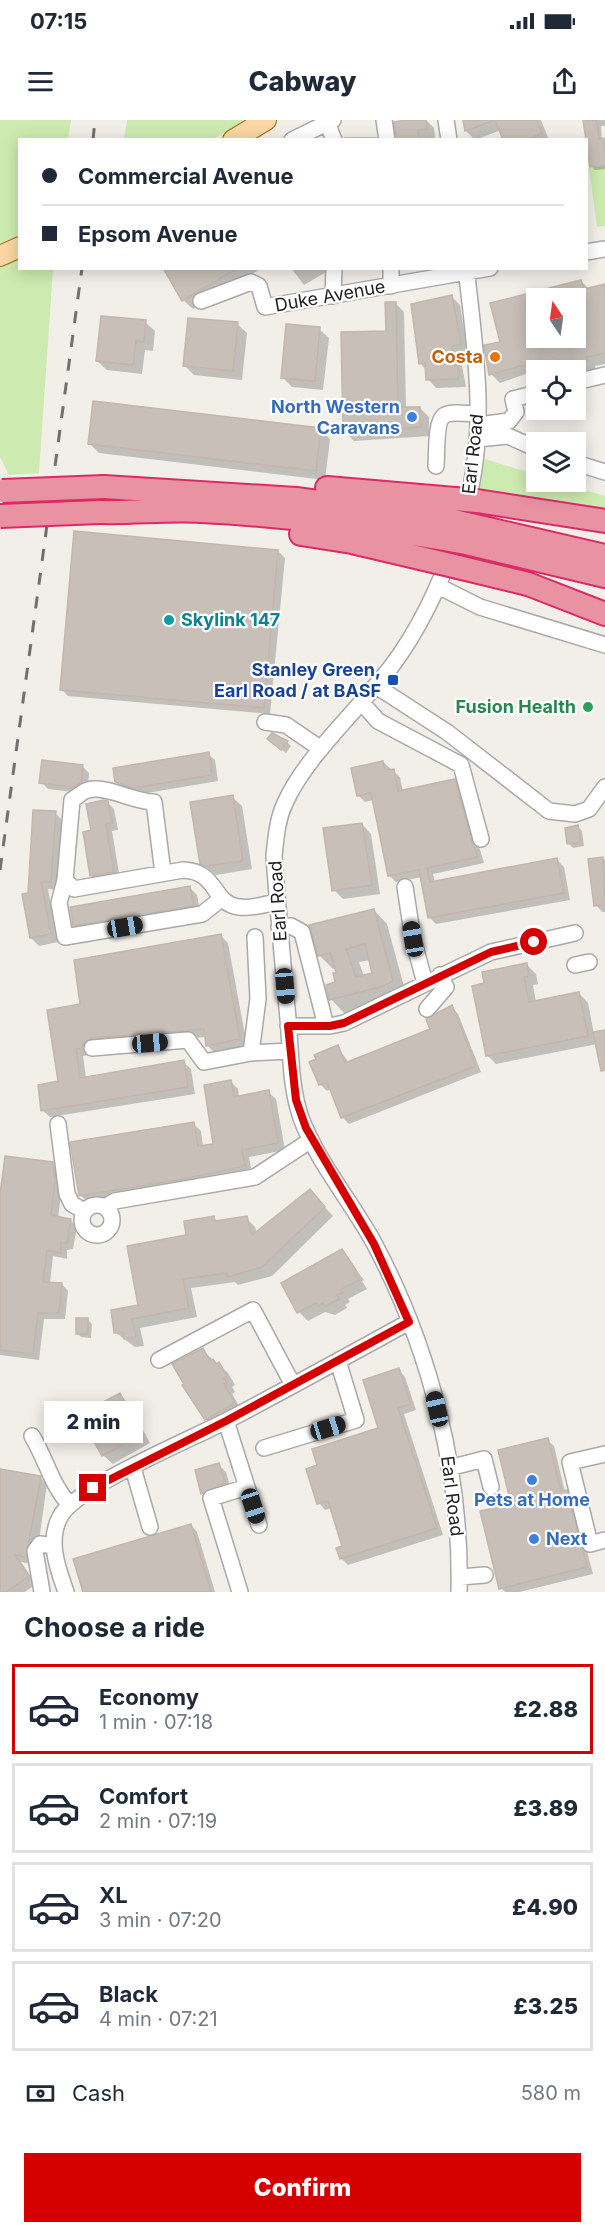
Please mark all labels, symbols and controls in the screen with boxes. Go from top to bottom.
text: 07:15 [30,8,87,34]
icon: menu [24,65,57,98]
text: Cabway [248,65,357,98]
icon: share [548,65,581,98]
text: Commercial Avenue [78,163,294,189]
text: Epsom Avenue [78,221,238,247]
street label: Duke Avenue [273,275,387,316]
north arrow [526,288,586,348]
map controls [526,288,586,492]
place label: Costa [431,346,483,367]
marker: Costa [488,350,502,364]
button: locate [526,360,586,420]
place label: North Western Caravans [271,396,400,438]
marker: North Western Caravans [405,410,419,424]
street label: Earl Road [458,413,487,495]
button: layers [526,432,586,492]
place label: Skylink 147 [181,609,280,630]
marker: Skylink 147 [162,613,176,627]
place label: Stanley Green, Earl Road / at BASF [214,659,381,701]
marker: Stanley Green, Earl Road / at BASF [386,673,400,687]
place label: Fusion Health [456,696,576,717]
marker: Fusion Health [581,700,595,714]
street label: Earl Road [264,860,291,942]
car [106,915,144,939]
car [401,920,425,958]
route start [520,928,547,955]
car [274,967,296,1005]
car [131,1032,169,1054]
car [424,1389,450,1429]
callout: 2 min [44,1401,142,1443]
text: 2 min [66,1410,121,1434]
car [308,1414,348,1442]
street label: Earl Road [437,1455,468,1537]
marker: Pets at Home [525,1473,539,1487]
route end [79,1474,106,1501]
car [239,1486,267,1526]
place label: Pets at Home [474,1489,590,1510]
place label: Next [546,1528,588,1549]
marker: Next [527,1532,541,1546]
text: Choose a ride [24,1611,205,1644]
icon: car [27,1682,81,1736]
text: Economy [99,1684,199,1710]
text: £2.88 [513,1696,578,1722]
text: 1 min · 07:18 [99,1710,213,1734]
icon: car [27,1781,81,1835]
text: Comfort [99,1783,188,1809]
text: £3.89 [513,1795,578,1821]
text: 2 min · 07:19 [99,1809,217,1833]
icon: car [27,1880,81,1934]
text: XL [99,1882,128,1908]
text: £4.90 [512,1894,578,1920]
text: 3 min · 07:20 [99,1908,222,1932]
icon: car [27,1979,81,2033]
text: Black [99,1981,158,2007]
text: £3.25 [514,1993,578,2019]
text: 4 min · 07:21 [99,2007,218,2031]
icon: cash [24,2077,57,2110]
text: Cash [72,2080,125,2106]
text: 580 m [521,2081,581,2105]
button: Confirm [24,2153,581,2222]

